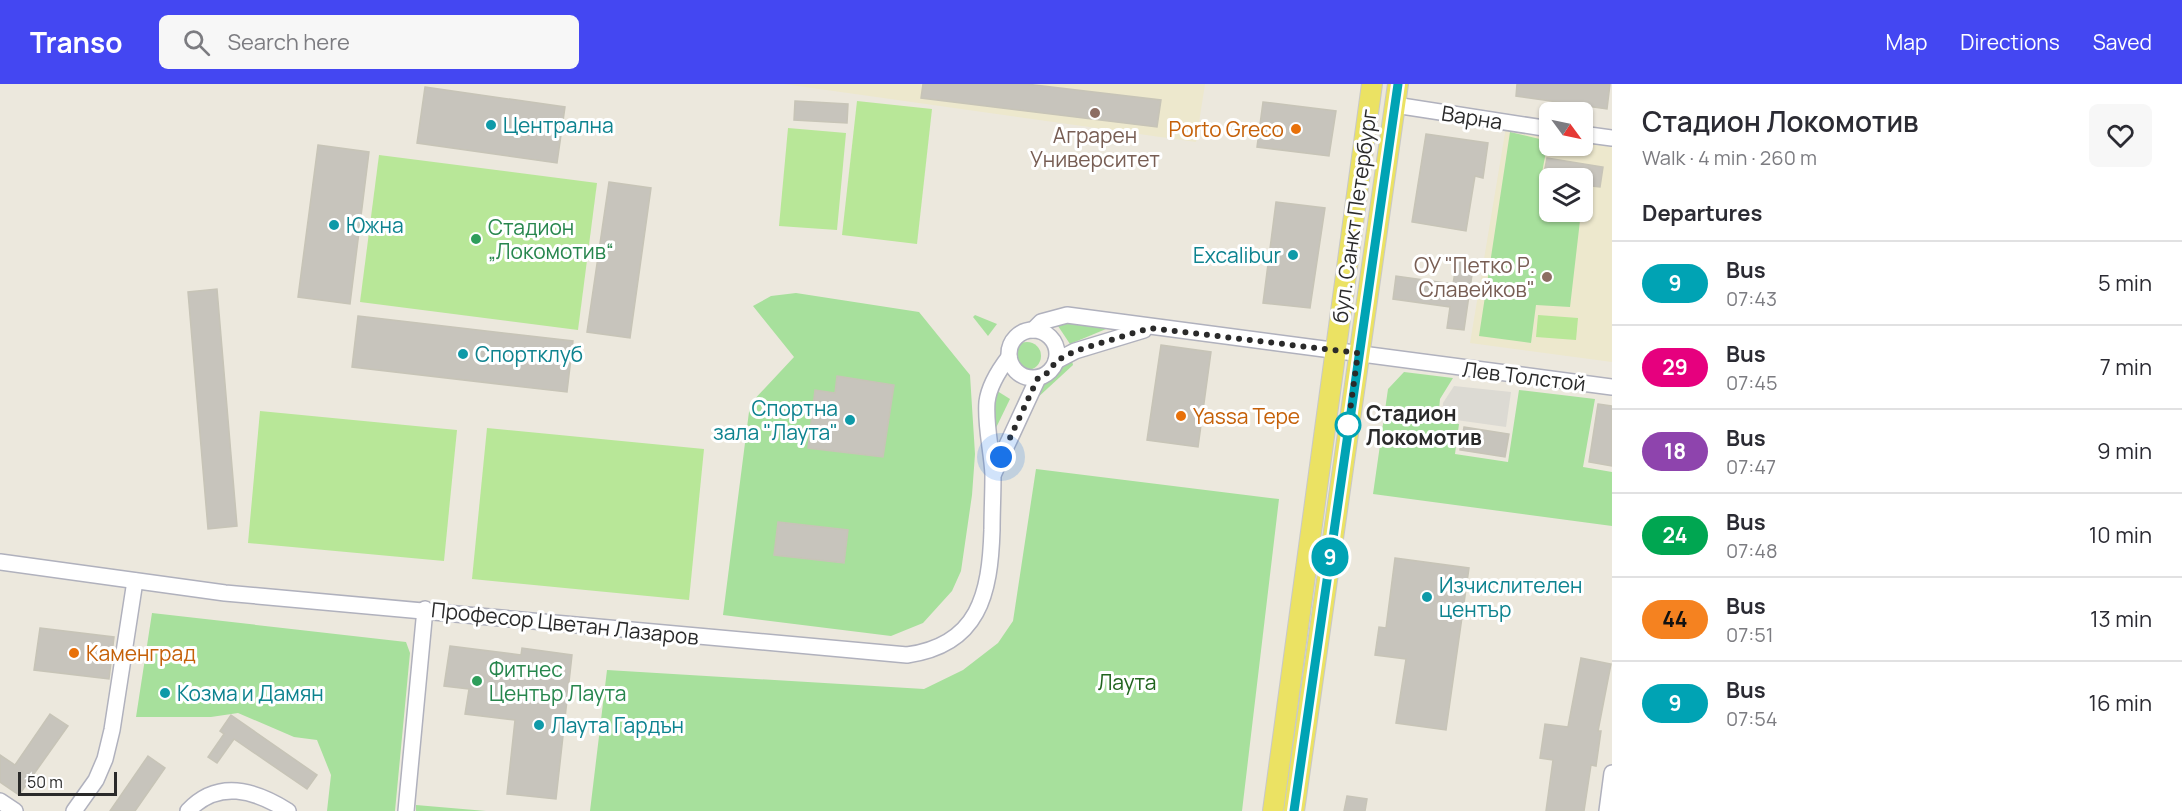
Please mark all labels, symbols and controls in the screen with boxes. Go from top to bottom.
search box [159,15,579,69]
text: Transo [30,23,123,61]
icon: search [180,26,213,59]
text: Search here [228,27,350,57]
text: Map [1886,28,1927,56]
text: Directions [1960,28,2060,56]
text: Saved [2093,28,2152,56]
street label: Варна [1440,98,1504,136]
north arrow [1539,102,1593,156]
map controls [1539,102,1593,222]
text: Стадион Локомотив [1642,102,1919,140]
button: heart [2089,104,2152,167]
marker: Аграрен Университет [1088,106,1102,120]
street label: бул. Санкт Петербург [1325,107,1383,325]
place label: Централна [503,111,614,139]
place label: Porto Greco [1169,115,1284,143]
marker: Централна [484,118,498,132]
place label: Аграрен Университет [1030,121,1160,173]
marker: Porto Greco [1289,122,1303,136]
text: Walk · 4 min · 260 m [1642,144,1817,171]
button: layers [1539,168,1593,222]
text: Departures [1642,198,1762,228]
place label: Южна [346,211,404,239]
place label: Стадион „Локомотив“ [488,213,614,265]
marker: Южна [327,218,341,232]
marker: Стадион „Локомотив“ [469,232,483,246]
place label: Excalibur [1193,241,1281,269]
marker: Excalibur [1286,248,1300,262]
place label: ОУ "Петко Р. Славейков" [1414,251,1535,303]
text: Bus [1726,255,1766,285]
text: 5 min [2098,268,2152,298]
text: 9 [1668,269,1682,297]
marker: ОУ "Петко Р. Славейков" [1540,270,1554,284]
text: 07:43 [1726,285,1777,312]
text: Bus [1726,339,1766,369]
place label: Спортклуб [475,340,583,368]
marker: Спортклуб [456,347,470,361]
text: 7 min [2100,352,2152,382]
text: 29 [1662,353,1688,381]
street label: Лев Толстой [1461,355,1587,397]
text: 07:45 [1726,369,1778,396]
place label: Спортна зала "Лаута" [713,394,838,446]
place label: Стадион Локомотив [1366,399,1482,451]
place label: Yassa Tepe [1193,402,1300,430]
marker: Yassa Tepe [1174,409,1188,423]
marker: Стадион Локомотив [1335,412,1361,438]
marker: Спортна зала "Лаута" [843,413,857,427]
text: Bus [1726,423,1766,453]
text: 9 min [2097,436,2152,466]
text: 18 [1664,437,1686,465]
your location [986,442,1016,472]
text: 07:47 [1726,453,1776,480]
text: Bus [1726,507,1766,537]
text: 10 min [2089,520,2152,550]
text: 24 [1663,521,1687,549]
text: 07:48 [1726,537,1778,564]
line badge: 9 [1310,538,1350,576]
text: 9 [1323,543,1337,571]
place label: Изчислителен център [1439,571,1582,623]
marker: Изчислителен център [1420,590,1434,604]
text: Bus [1726,591,1766,621]
street label: Професор Цветан Лазаров [430,595,700,651]
text: 13 min [2090,604,2152,634]
text: 44 [1662,605,1688,633]
text: 07:51 [1726,621,1774,648]
place label: Каменград [86,639,196,667]
marker: Каменград [67,646,81,660]
place label: Фитнес Център Лаута [489,655,626,707]
park label: Лаута [1098,668,1156,696]
marker: Фитнес Център Лаута [470,674,484,688]
text: Bus [1726,675,1766,705]
place label: Козма и Дамян [177,679,324,707]
marker: Козма и Дамян [158,686,172,700]
text: 16 min [2089,688,2152,718]
text: 9 [1668,689,1682,717]
text: 07:54 [1726,705,1778,732]
place label: Лаута Гардън [551,711,684,739]
marker: Лаута Гардън [532,718,546,732]
scale bar [18,769,117,796]
text: 50 m [27,771,63,793]

